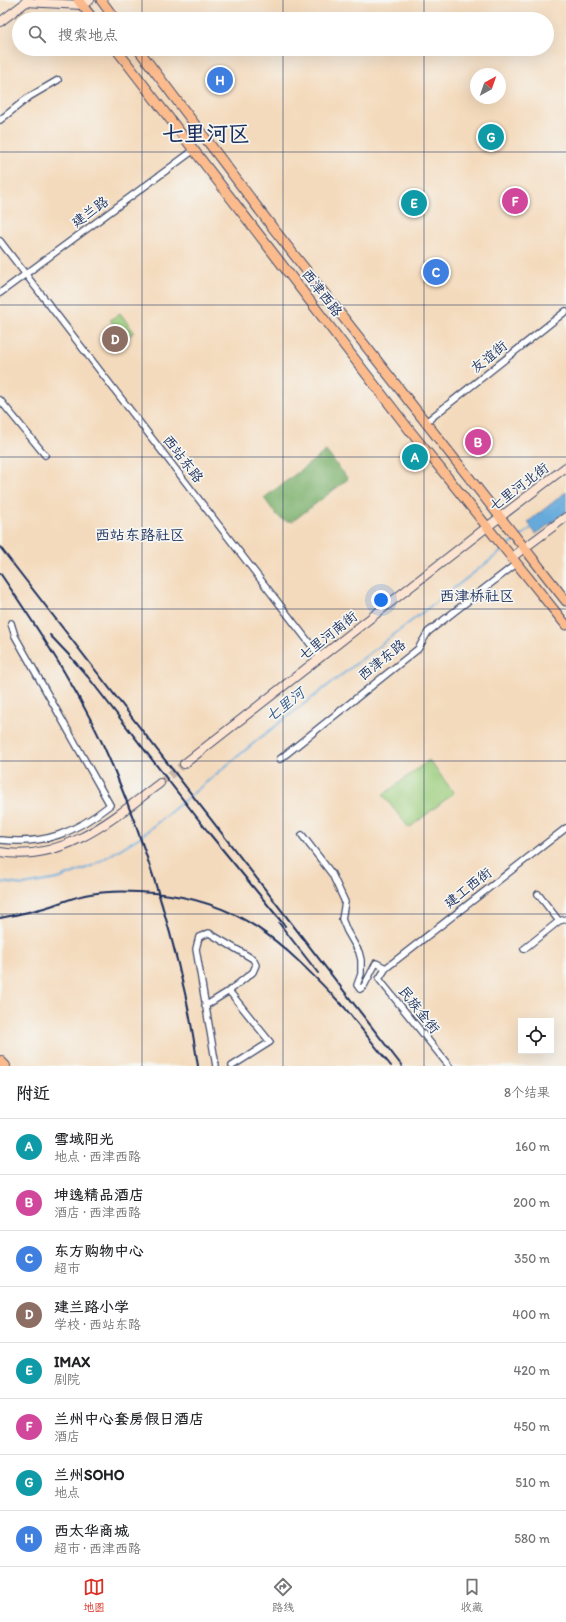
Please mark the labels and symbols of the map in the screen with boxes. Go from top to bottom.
pin: H [207,65,233,95]
north arrow [470,68,506,104]
district label: 七里河区 [162,120,250,147]
pin: G [478,122,504,152]
pin: F [502,186,528,216]
pin: E [401,188,427,218]
street label: 建兰路 [68,193,112,231]
pin: C [423,257,449,287]
street label: 西津西路 [298,266,346,320]
pin: D [102,324,128,354]
street label: 友谊街 [467,337,511,377]
pin: B [465,427,491,457]
street label: 西站东路 [159,432,207,486]
pin: A [402,442,428,472]
street label: 七里河北街 [486,459,552,515]
district label: 西站东路社区 [95,526,185,544]
district label: 西津桥社区 [439,587,515,605]
your location [371,590,391,610]
street label: 七里河南街 [295,608,361,664]
street label: 西津东路 [355,636,409,684]
water label: 七里河 [262,682,311,726]
street label: 建工西街 [441,864,495,912]
street label: 民族金街 [395,983,443,1037]

